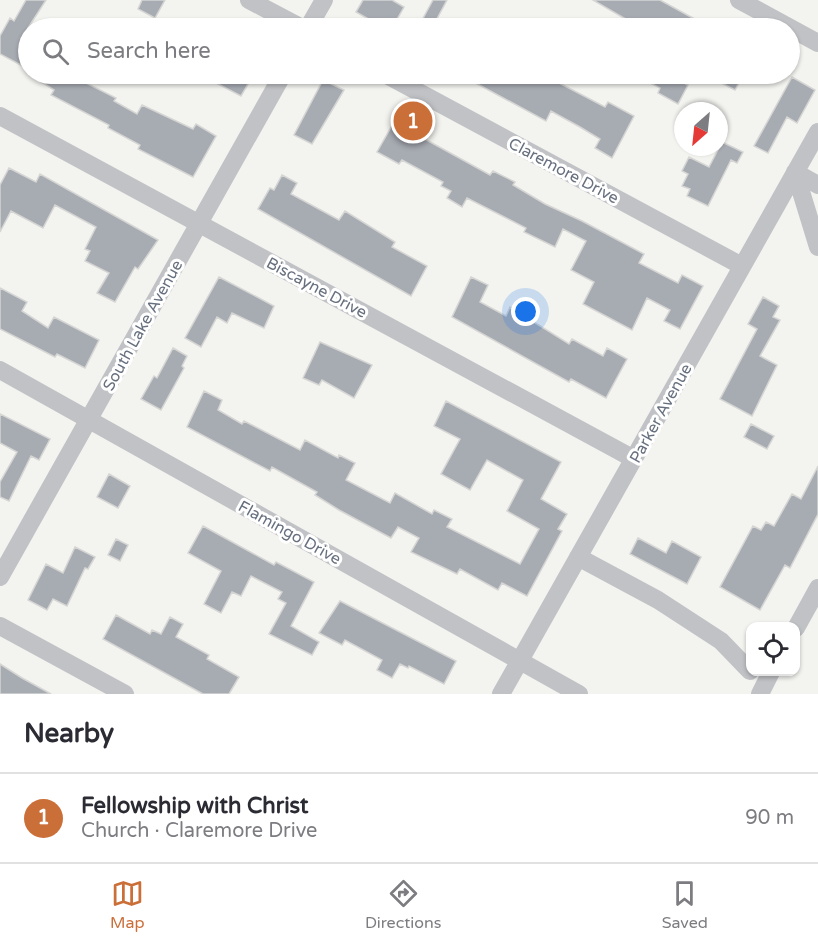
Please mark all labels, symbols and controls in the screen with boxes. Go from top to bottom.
search box [18,18,800,84]
icon: search [39,35,72,68]
text: Search here [87,38,211,64]
pin: 1 [394,98,432,144]
north arrow [674,102,728,156]
street label: Claremore Drive [505,133,622,208]
street label: Biscayne Drive [263,253,370,323]
street label: South Lake Avenue [99,257,187,394]
your location [511,297,540,326]
street label: Parker Avenue [625,360,696,467]
street label: Flamingo Drive [235,496,344,569]
map controls [746,622,800,676]
button: locate [746,622,800,676]
text: Nearby [24,718,114,749]
text: Fellowship with Christ [81,793,308,819]
text: 1 [37,806,50,830]
text: 90 m [745,806,794,830]
text: Church · Claremore Drive [81,819,317,843]
tab: Map [110,877,145,933]
tab: Directions [365,877,441,933]
tab: Saved [662,877,708,933]

